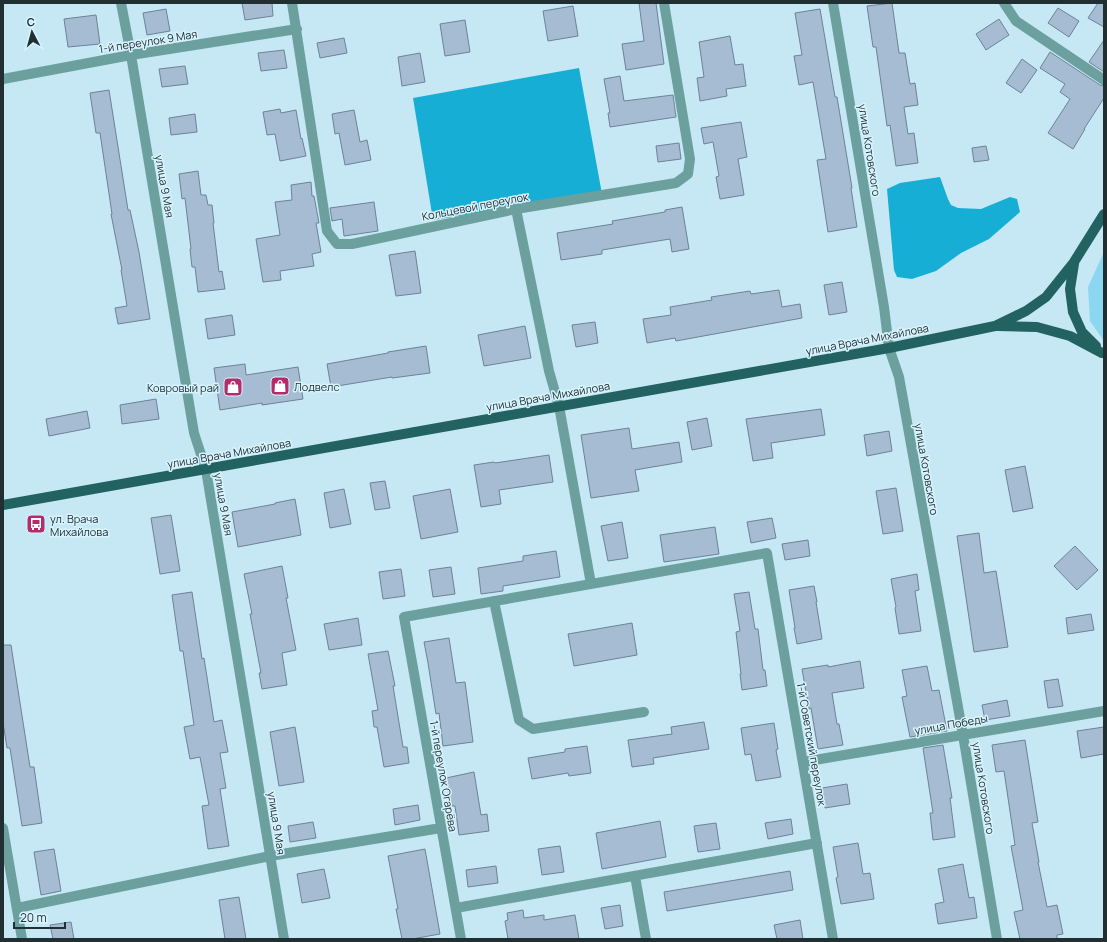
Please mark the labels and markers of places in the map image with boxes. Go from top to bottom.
shop icon: Лодвелс [269,375,291,397]
shop icon: Ковровый рай [222,376,244,398]
place label: Лодвелс [294,379,340,394]
place label: Ковровый рай [147,380,219,395]
place label: ул. Врача Михайлова [50,511,108,539]
bus stop icon: ул. Врача Михайлова [25,513,47,535]

